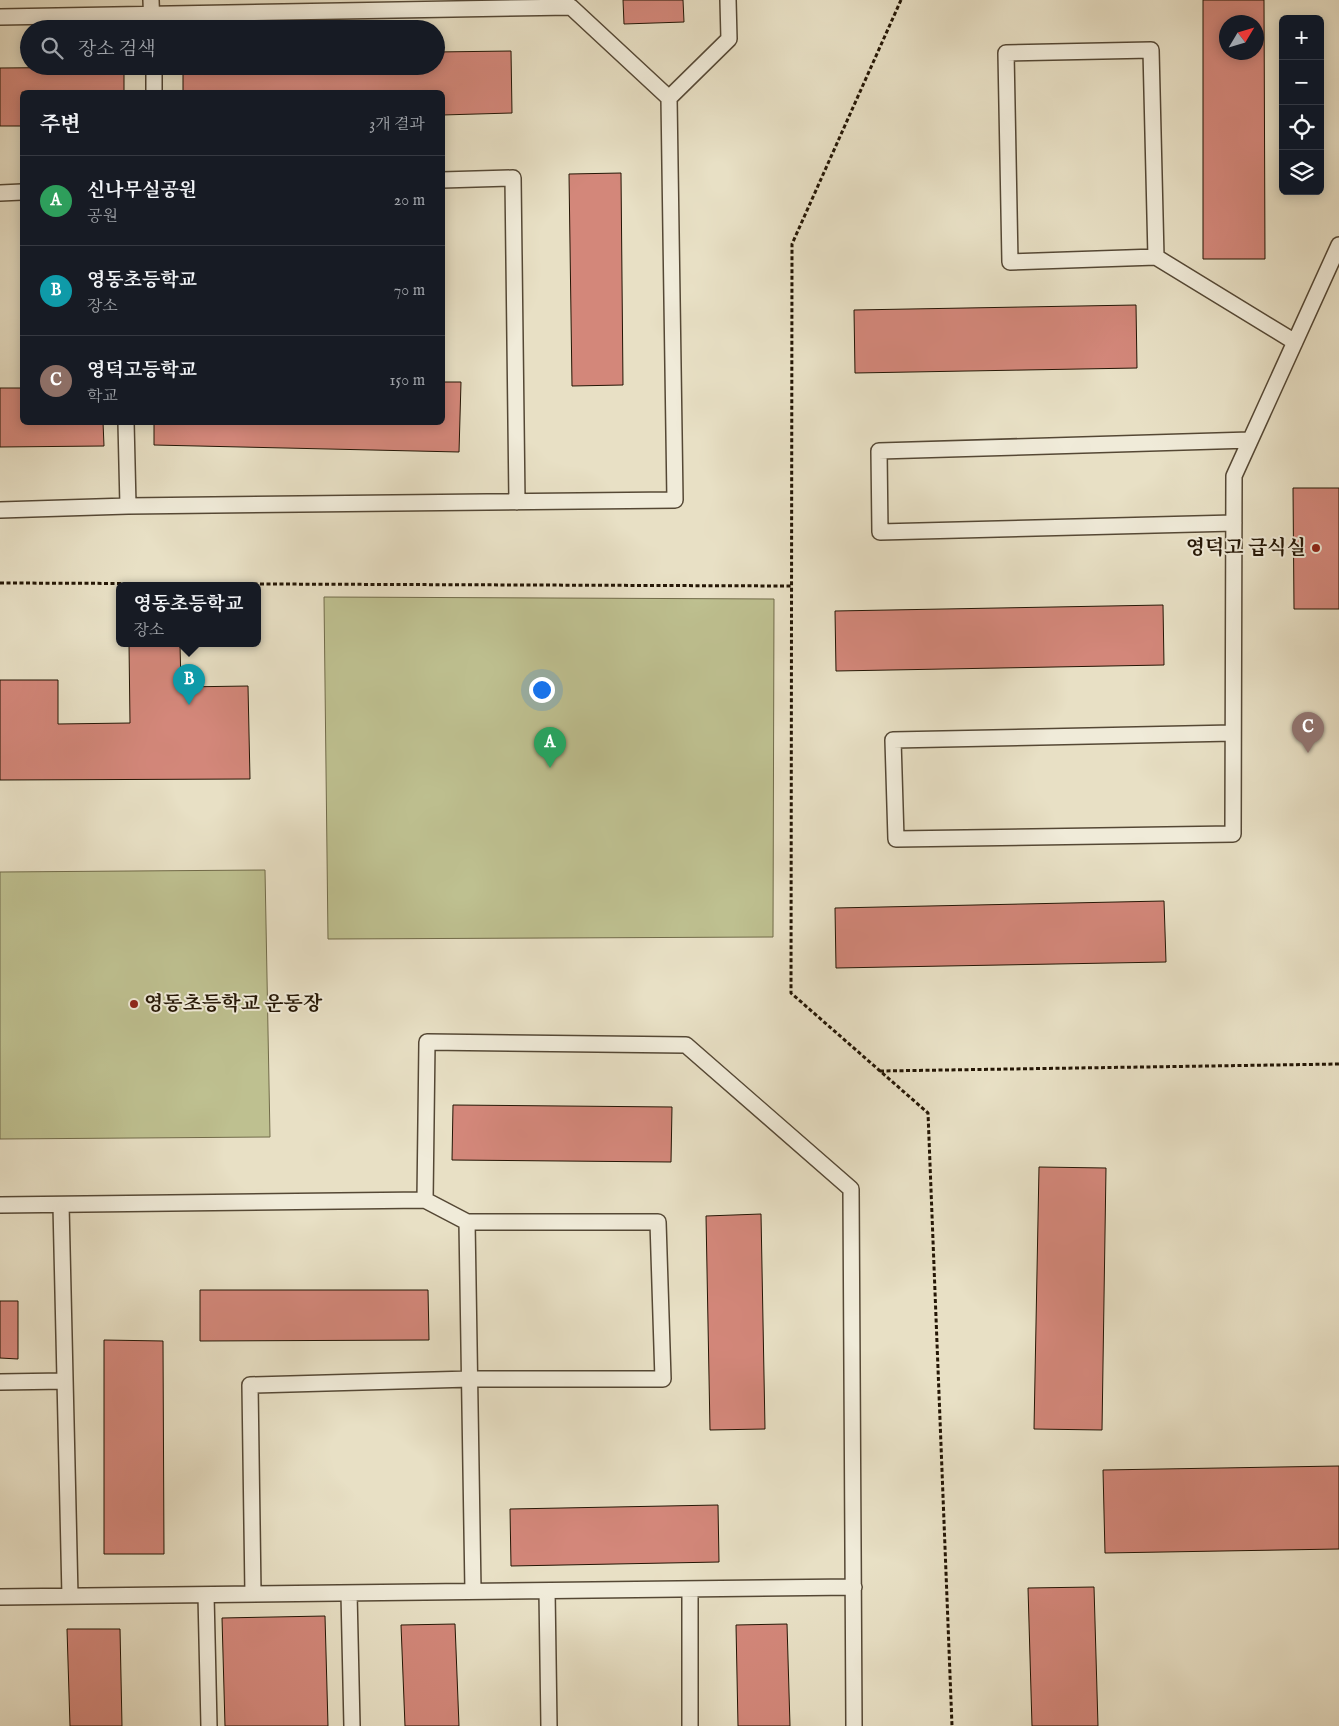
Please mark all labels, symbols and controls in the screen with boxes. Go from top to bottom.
north arrow [1219,15,1264,60]
map controls [1279,15,1324,195]
button: + [1279,15,1324,60]
search box [20,20,445,75]
icon: search [38,34,66,62]
text: 장소 검색 [78,38,156,62]
button: − [1279,60,1324,105]
button: locate [1279,105,1324,150]
text: 주변 [40,112,81,139]
text: 3개 결과 [369,115,425,135]
button: layers [1279,150,1324,195]
text: 신나무실공원 [87,179,197,203]
text: A [51,191,61,211]
text: 20 m [394,191,425,211]
text: 공원 [87,207,118,227]
text: 영동초등학교 [87,269,197,293]
text: B [51,281,61,301]
text: 70 m [394,281,425,301]
text: 장소 [87,297,118,317]
text: 영덕고등학교 [87,359,197,383]
text: C [50,371,62,391]
text: 150 m [390,371,425,391]
text: 학교 [87,387,118,407]
place label: 영덕고 급식실 [1186,536,1306,561]
marker: 영덕고 급식실 [1310,542,1322,554]
popup [116,582,261,647]
text: 영동초등학교 [133,593,244,617]
text: 장소 [133,621,164,641]
pin: B [173,664,205,705]
your location [529,677,555,703]
pin: C [1292,712,1324,753]
pin: A [534,727,566,768]
place label: 영동초등학교 운동장 [144,992,323,1017]
marker: 영동초등학교 운동장 [128,998,140,1010]

